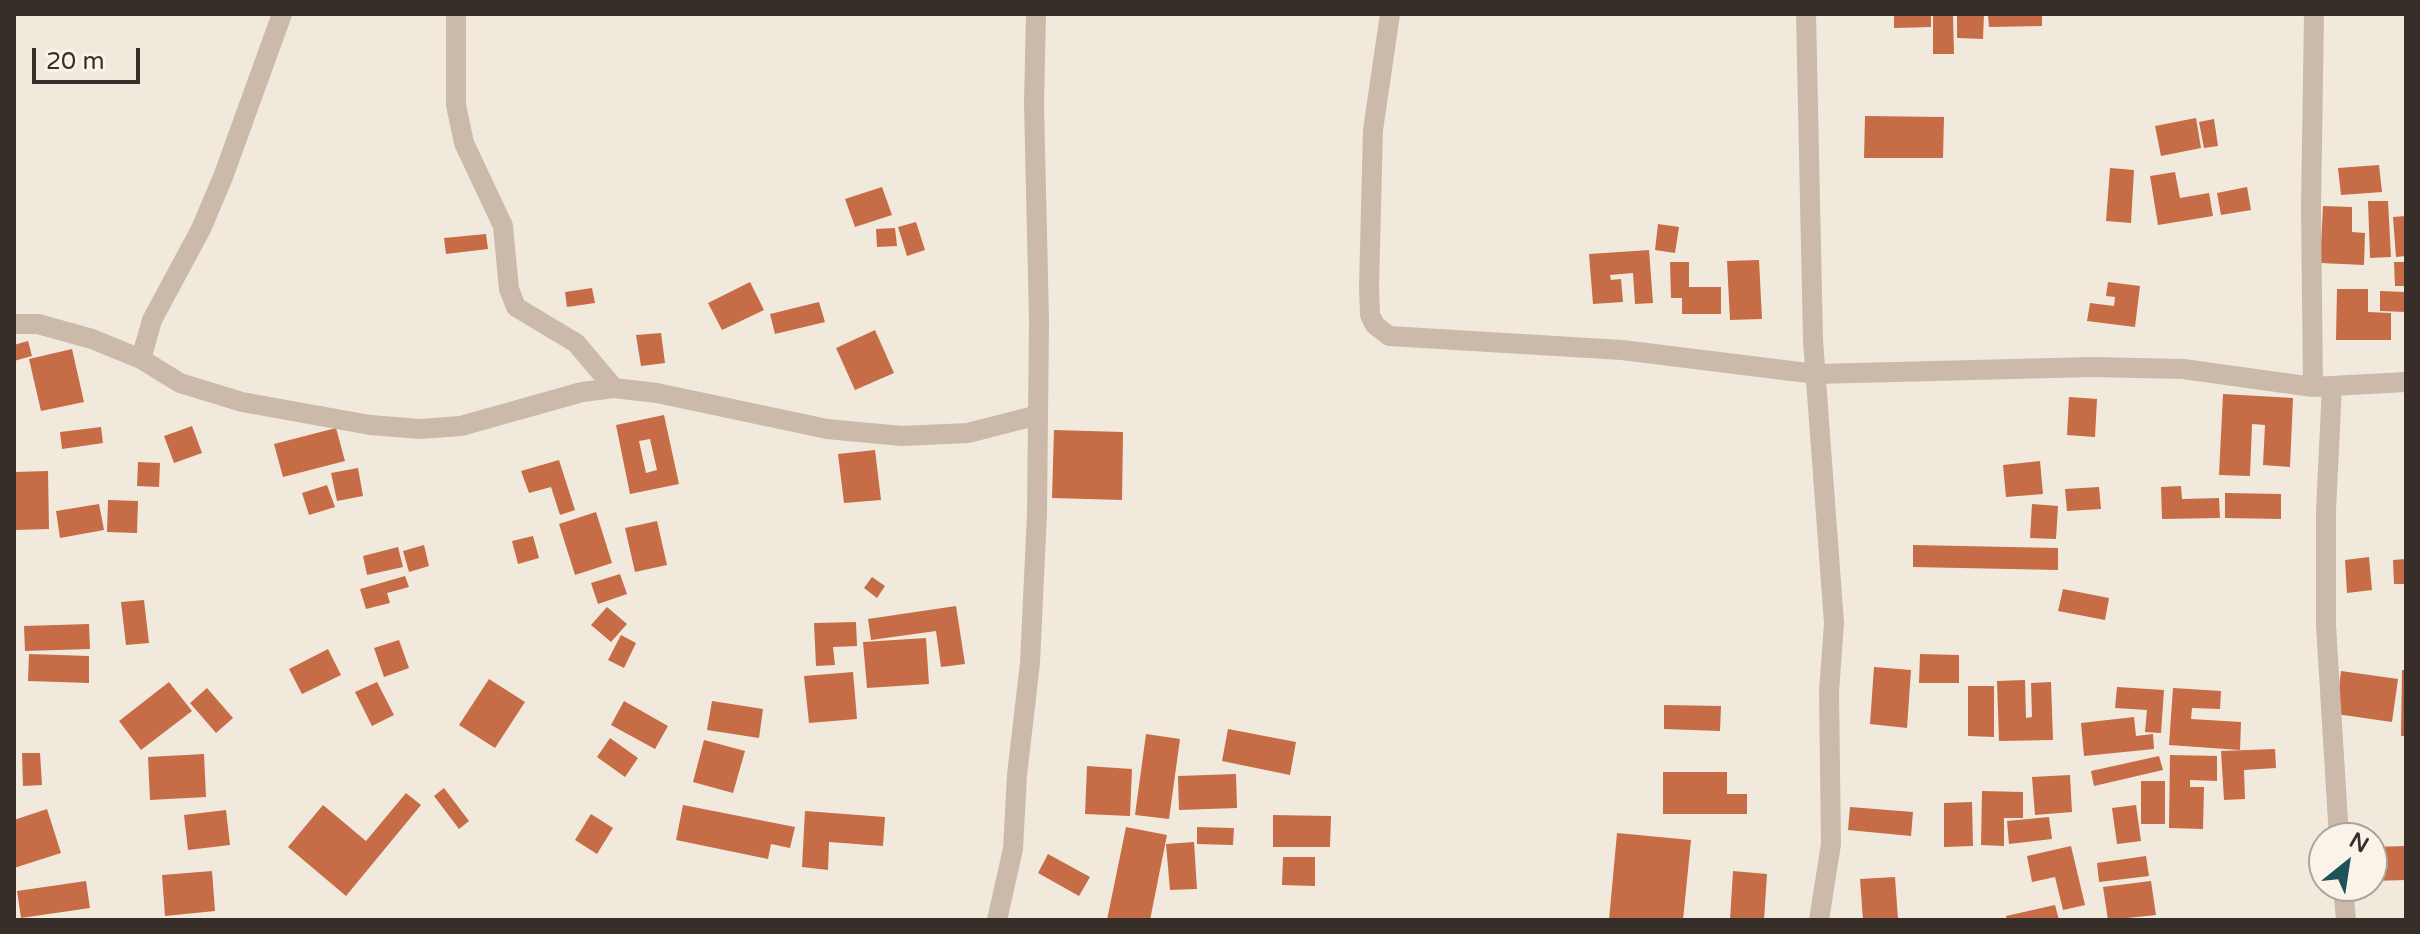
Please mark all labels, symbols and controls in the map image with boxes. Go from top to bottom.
scale bar [36,32,144,82]
text: 20 m [46,47,104,76]
north arrow [2308,822,2388,902]
text: N [2345,827,2373,859]

